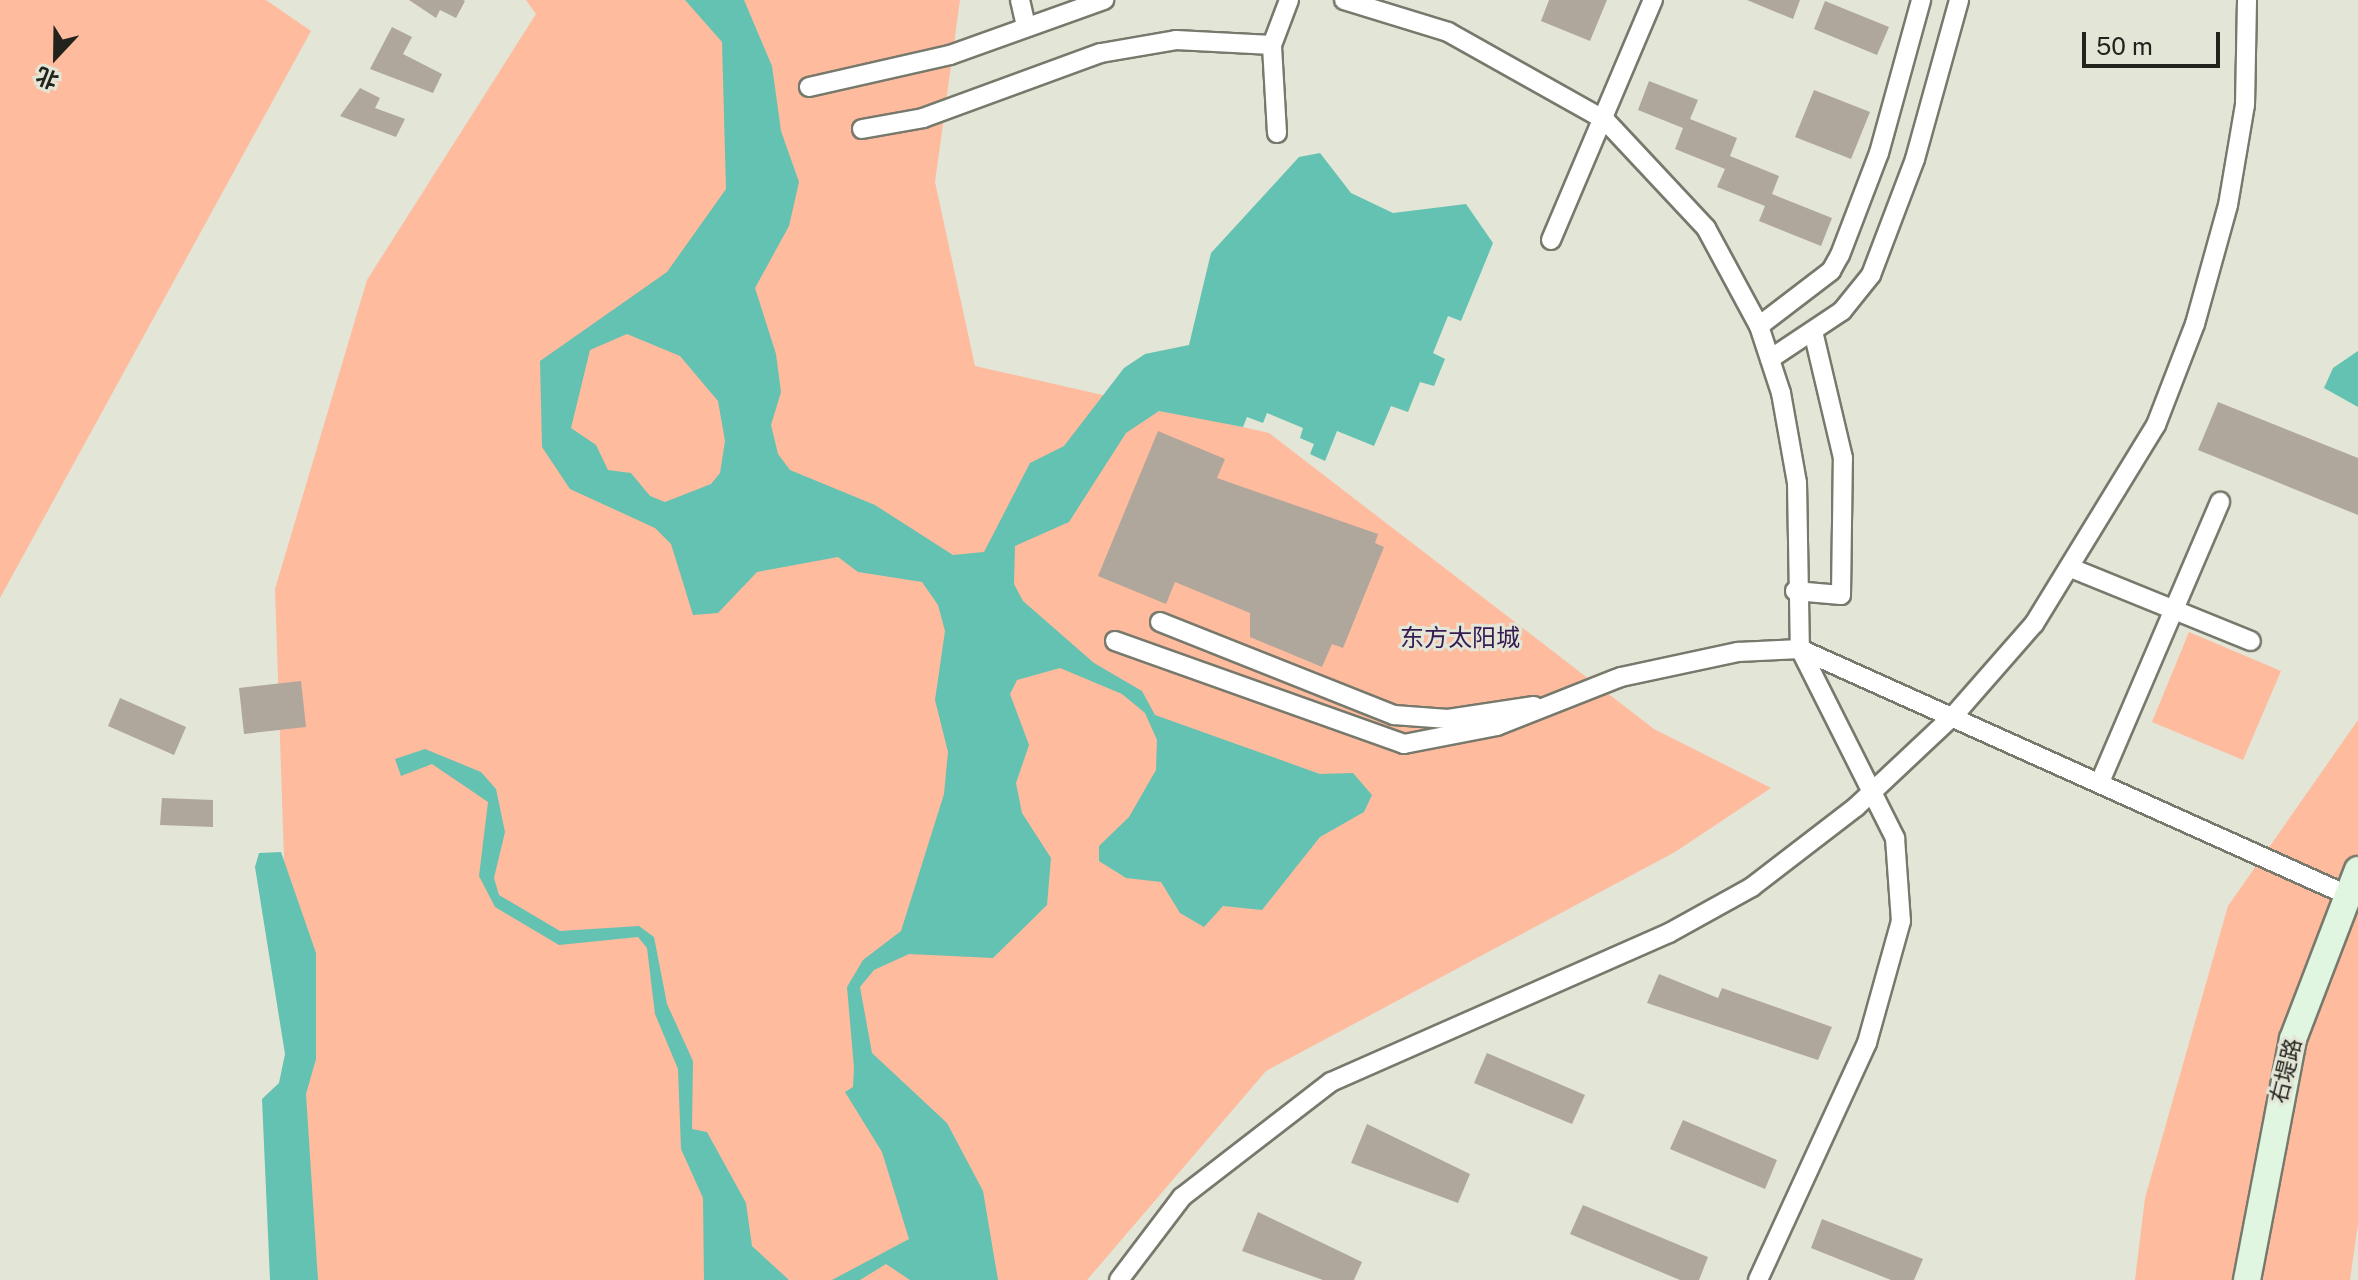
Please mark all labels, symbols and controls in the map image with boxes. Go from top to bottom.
north arrow [16,16,96,96]
scale bar [2086,16,2224,66]
text: 50 m [2096,32,2153,60]
text: 北 [32,62,62,94]
district label: 东方太阳城 [1400,624,1520,652]
street label: 右堤路 [2265,1036,2307,1106]

